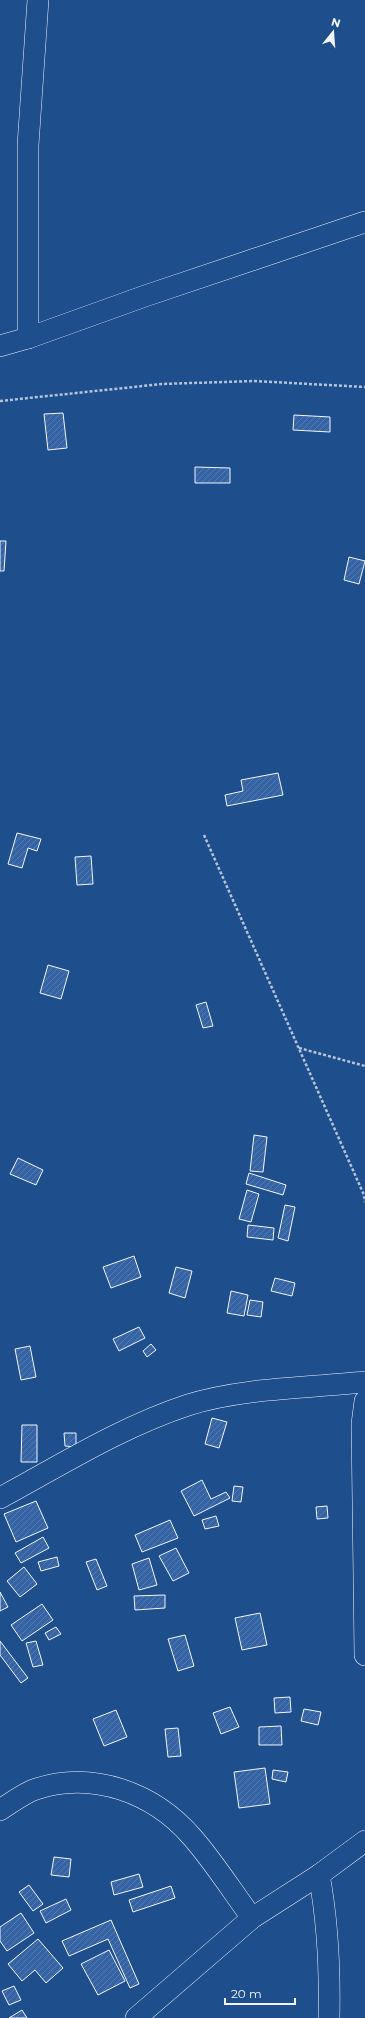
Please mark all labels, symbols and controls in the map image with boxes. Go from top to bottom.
north arrow [313,12,353,52]
text: N [330,14,342,30]
scale bar [225,1980,295,2006]
text: 20 m [231,1986,262,2001]

